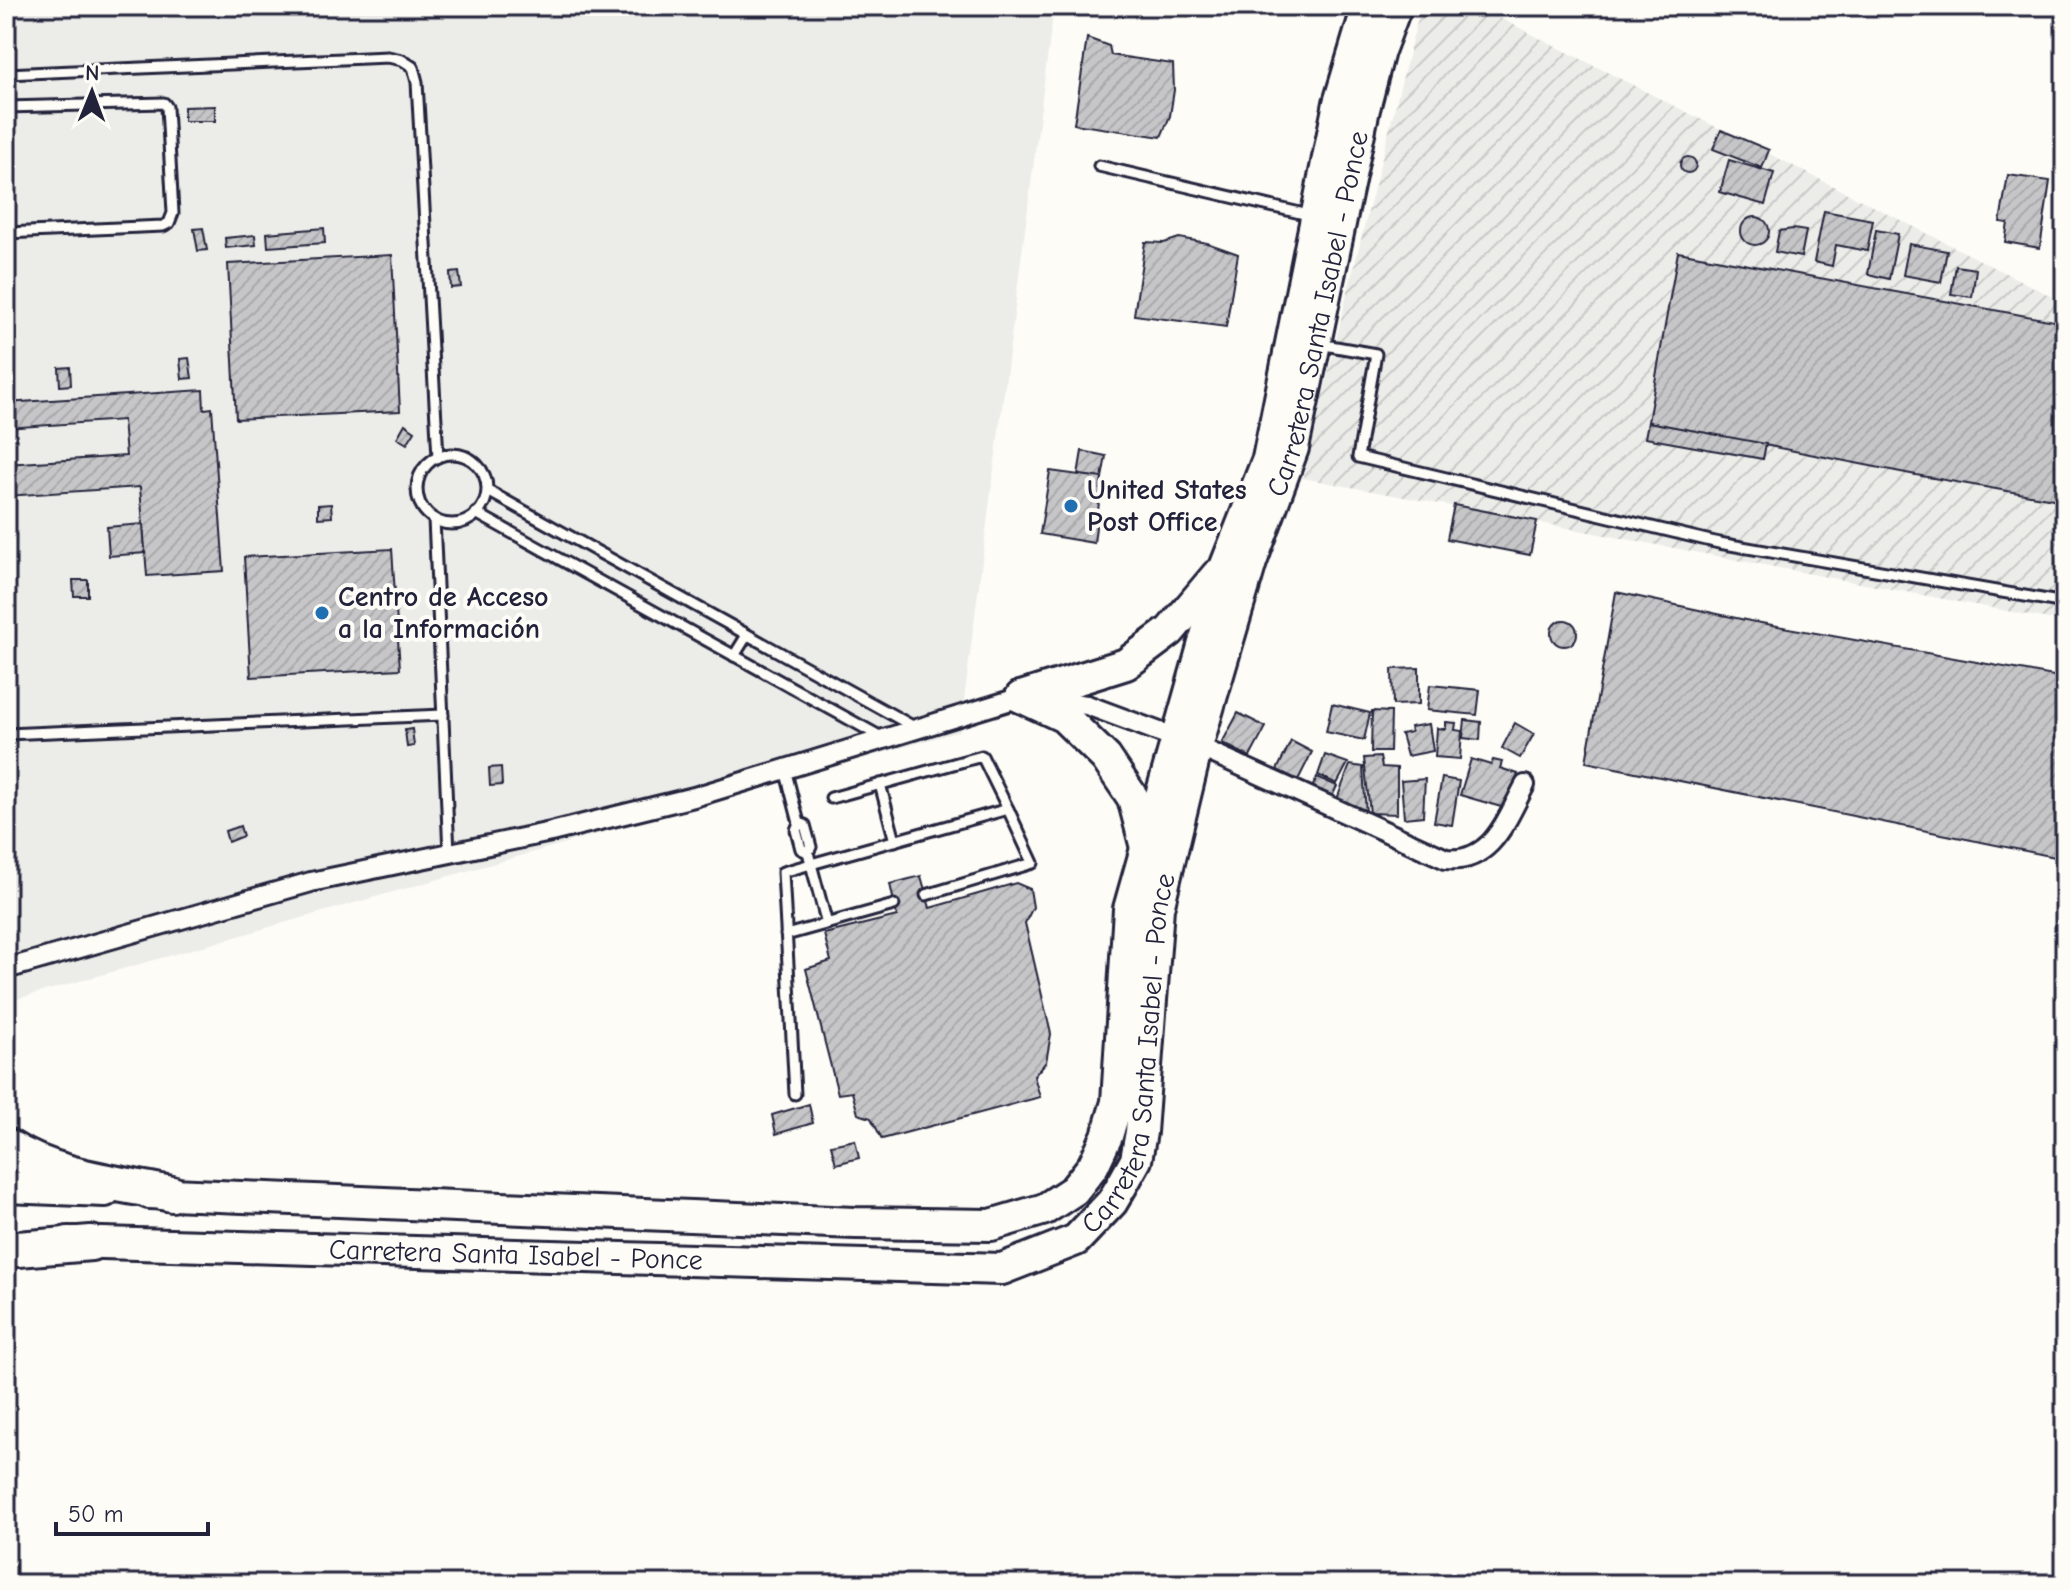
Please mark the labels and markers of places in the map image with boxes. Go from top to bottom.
place label: United States Post Office [1087,474,1247,538]
marker: United States Post Office [1062,497,1080,515]
place label: Centro de Acceso a la Información [338,581,549,645]
marker: Centro de Acceso a la Información [313,604,331,622]

